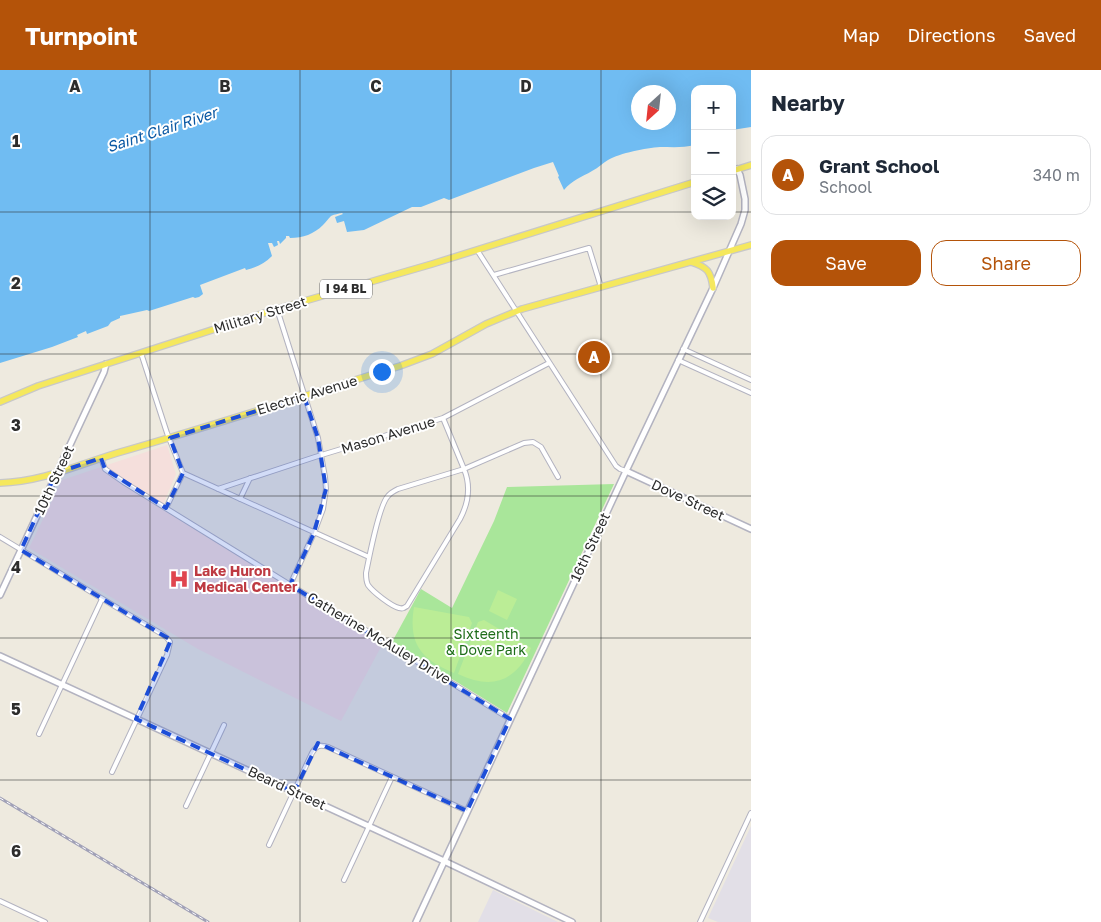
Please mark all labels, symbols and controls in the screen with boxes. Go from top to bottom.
text: Turnpoint [25,21,138,50]
text: Map [843,24,879,46]
text: Directions [907,24,995,46]
text: Saved [1023,24,1076,46]
text: A [69,76,81,96]
text: B [219,76,231,96]
text: C [370,76,382,96]
text: D [520,76,532,96]
north arrow [631,85,676,130]
map controls [691,85,736,220]
button: + [691,85,736,130]
text: Nearby [771,90,845,116]
water label: Saint Clair River [104,102,221,155]
button: − [691,130,736,175]
text: 1 [12,131,20,151]
text: Grant School [819,154,939,177]
text: A [782,165,794,185]
text: 340 m [1033,165,1080,185]
button: layers [691,175,736,220]
text: School [819,177,872,197]
button: Save [771,240,921,286]
button: Share [931,240,1081,286]
text: 2 [11,273,21,293]
road number: I 94 BL [320,280,372,298]
street label: Military Street [211,292,308,337]
pin: A [578,338,610,376]
your location [369,359,395,385]
street label: Electric Avenue [255,371,359,418]
street label: Mason Avenue [339,412,437,457]
text: 3 [11,415,21,435]
street label: 10th Street [30,442,77,517]
street label: Dove Street [649,475,727,524]
street label: 16th Street [566,509,613,584]
text: 4 [11,557,21,577]
place label: Lake Huron Medical Center [194,562,298,595]
hospital icon: Lake Huron Medical Center [168,568,190,590]
street label: Catherine McAuley Drive [304,588,454,687]
park label: Sixteenth & Dove Park [446,625,526,658]
text: 5 [11,699,21,719]
street label: Beard Street [245,762,329,813]
text: 6 [11,841,21,861]

